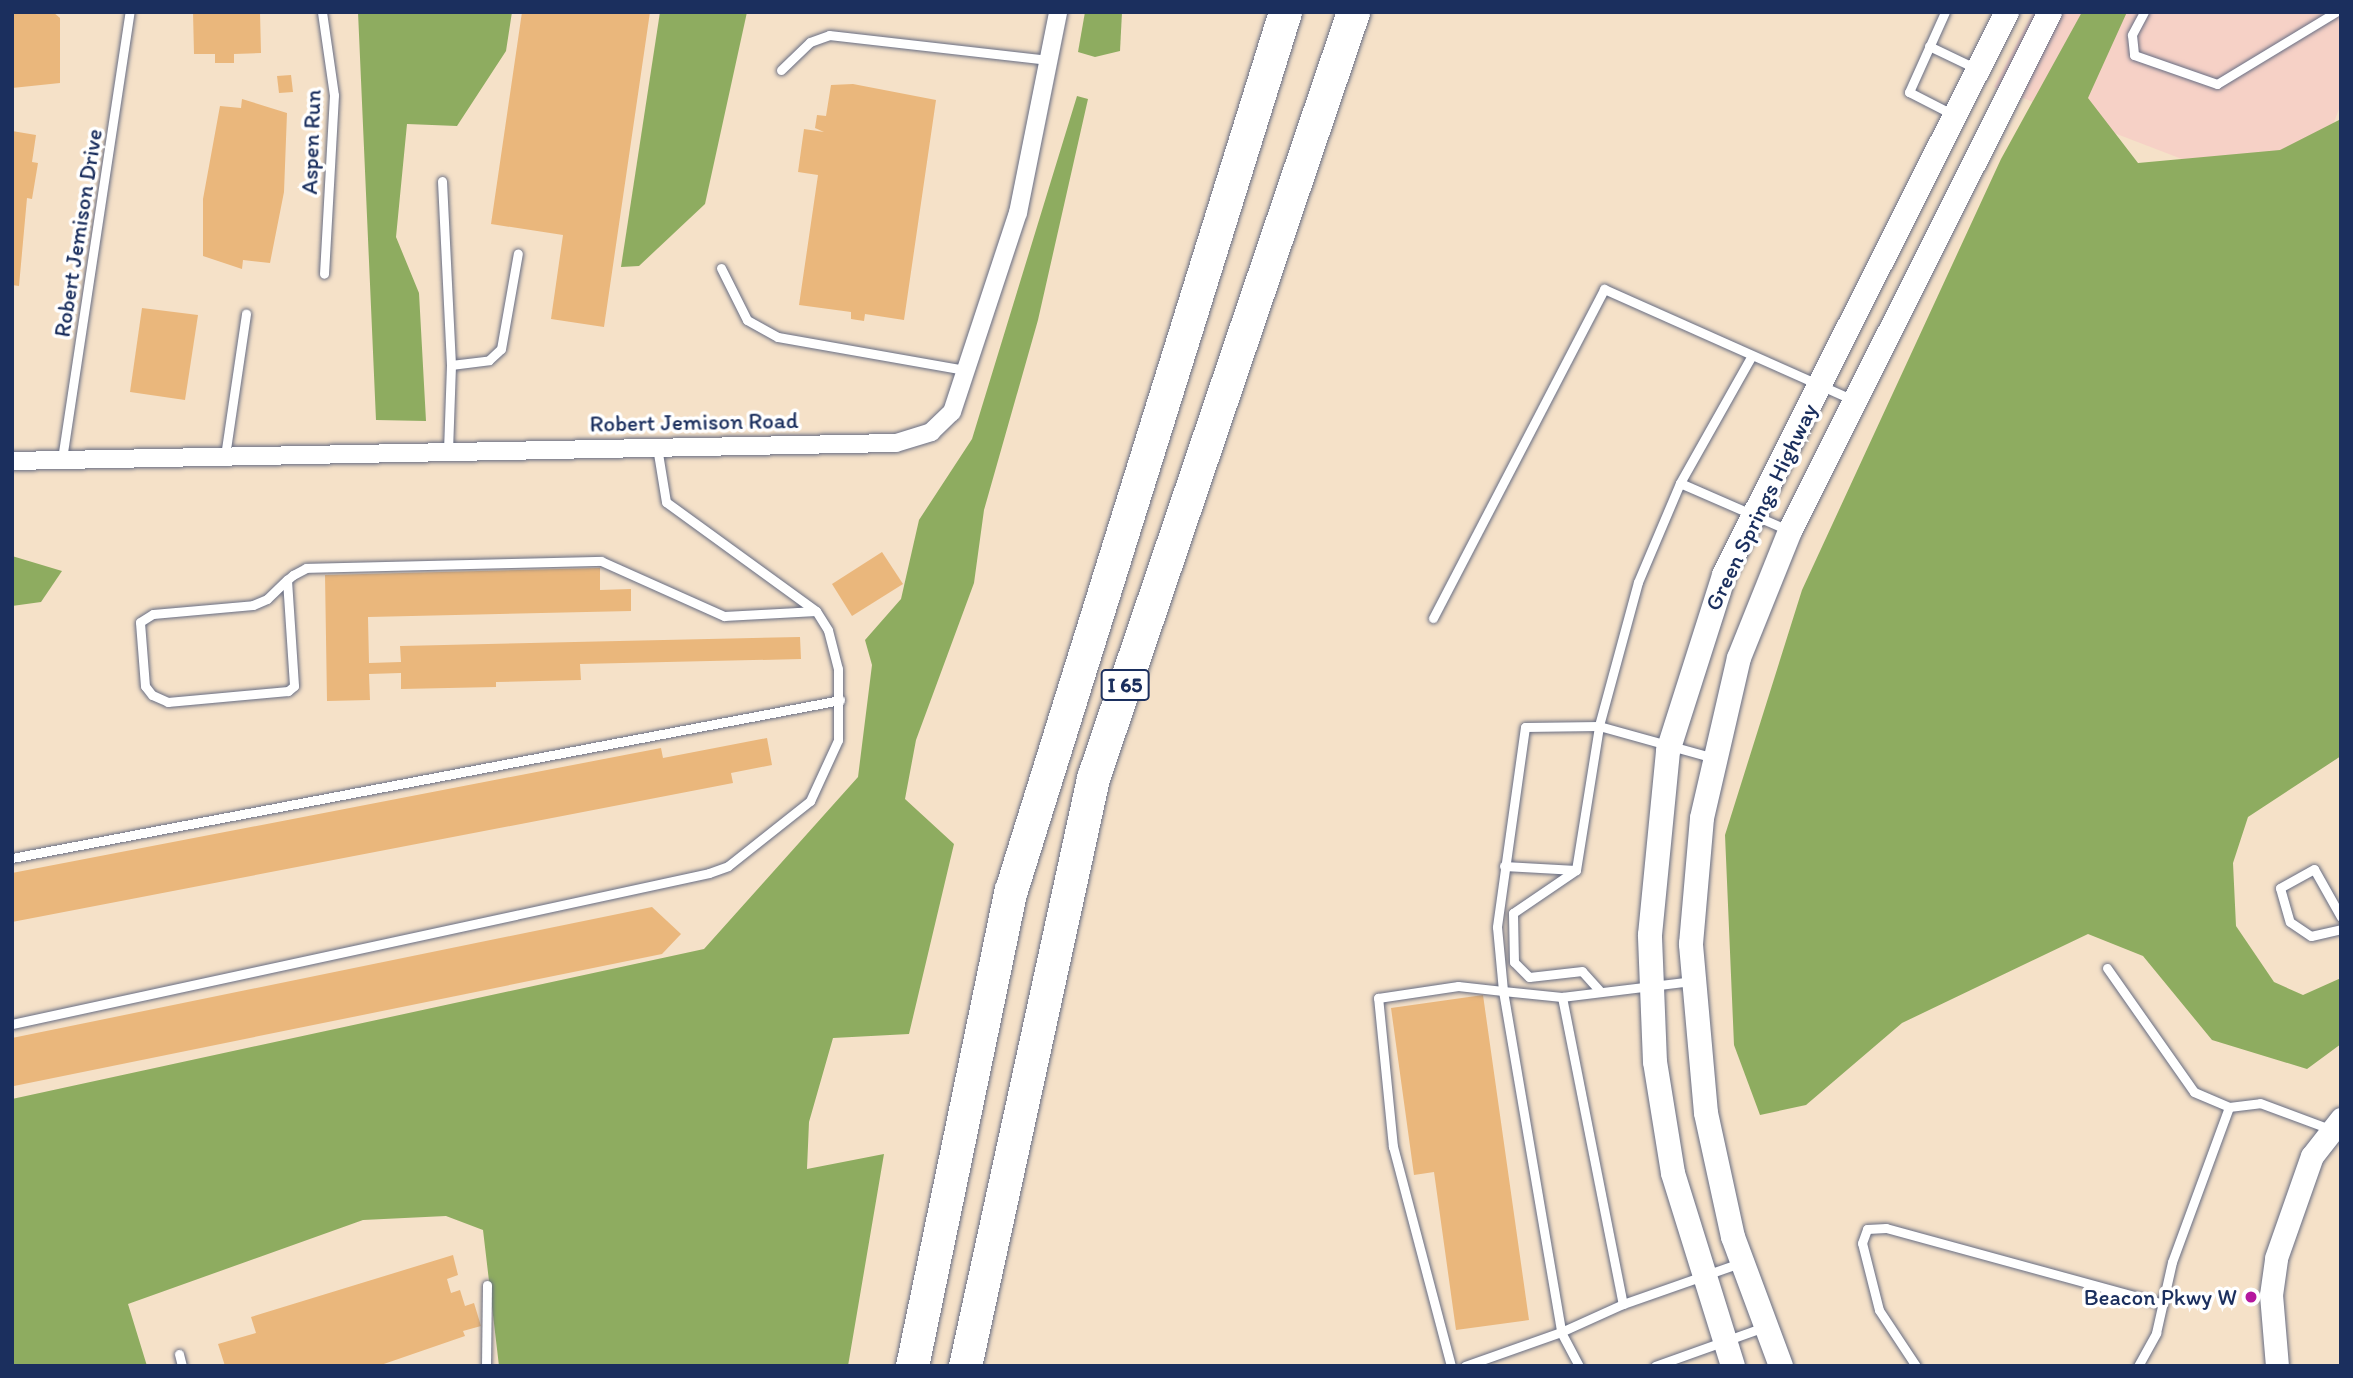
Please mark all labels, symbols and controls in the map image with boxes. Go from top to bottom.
street label: Aspen Run [295,89,327,195]
street label: Robert Jemison Drive [48,127,108,339]
street label: Green Springs Highway [1699,399,1823,615]
street label: Robert Jemison Road [590,406,798,438]
road number: I 65 [1100,668,1150,702]
place label: Beacon Pkwy W [2084,1283,2237,1311]
marker: Beacon Pkwy W [2243,1289,2259,1305]

